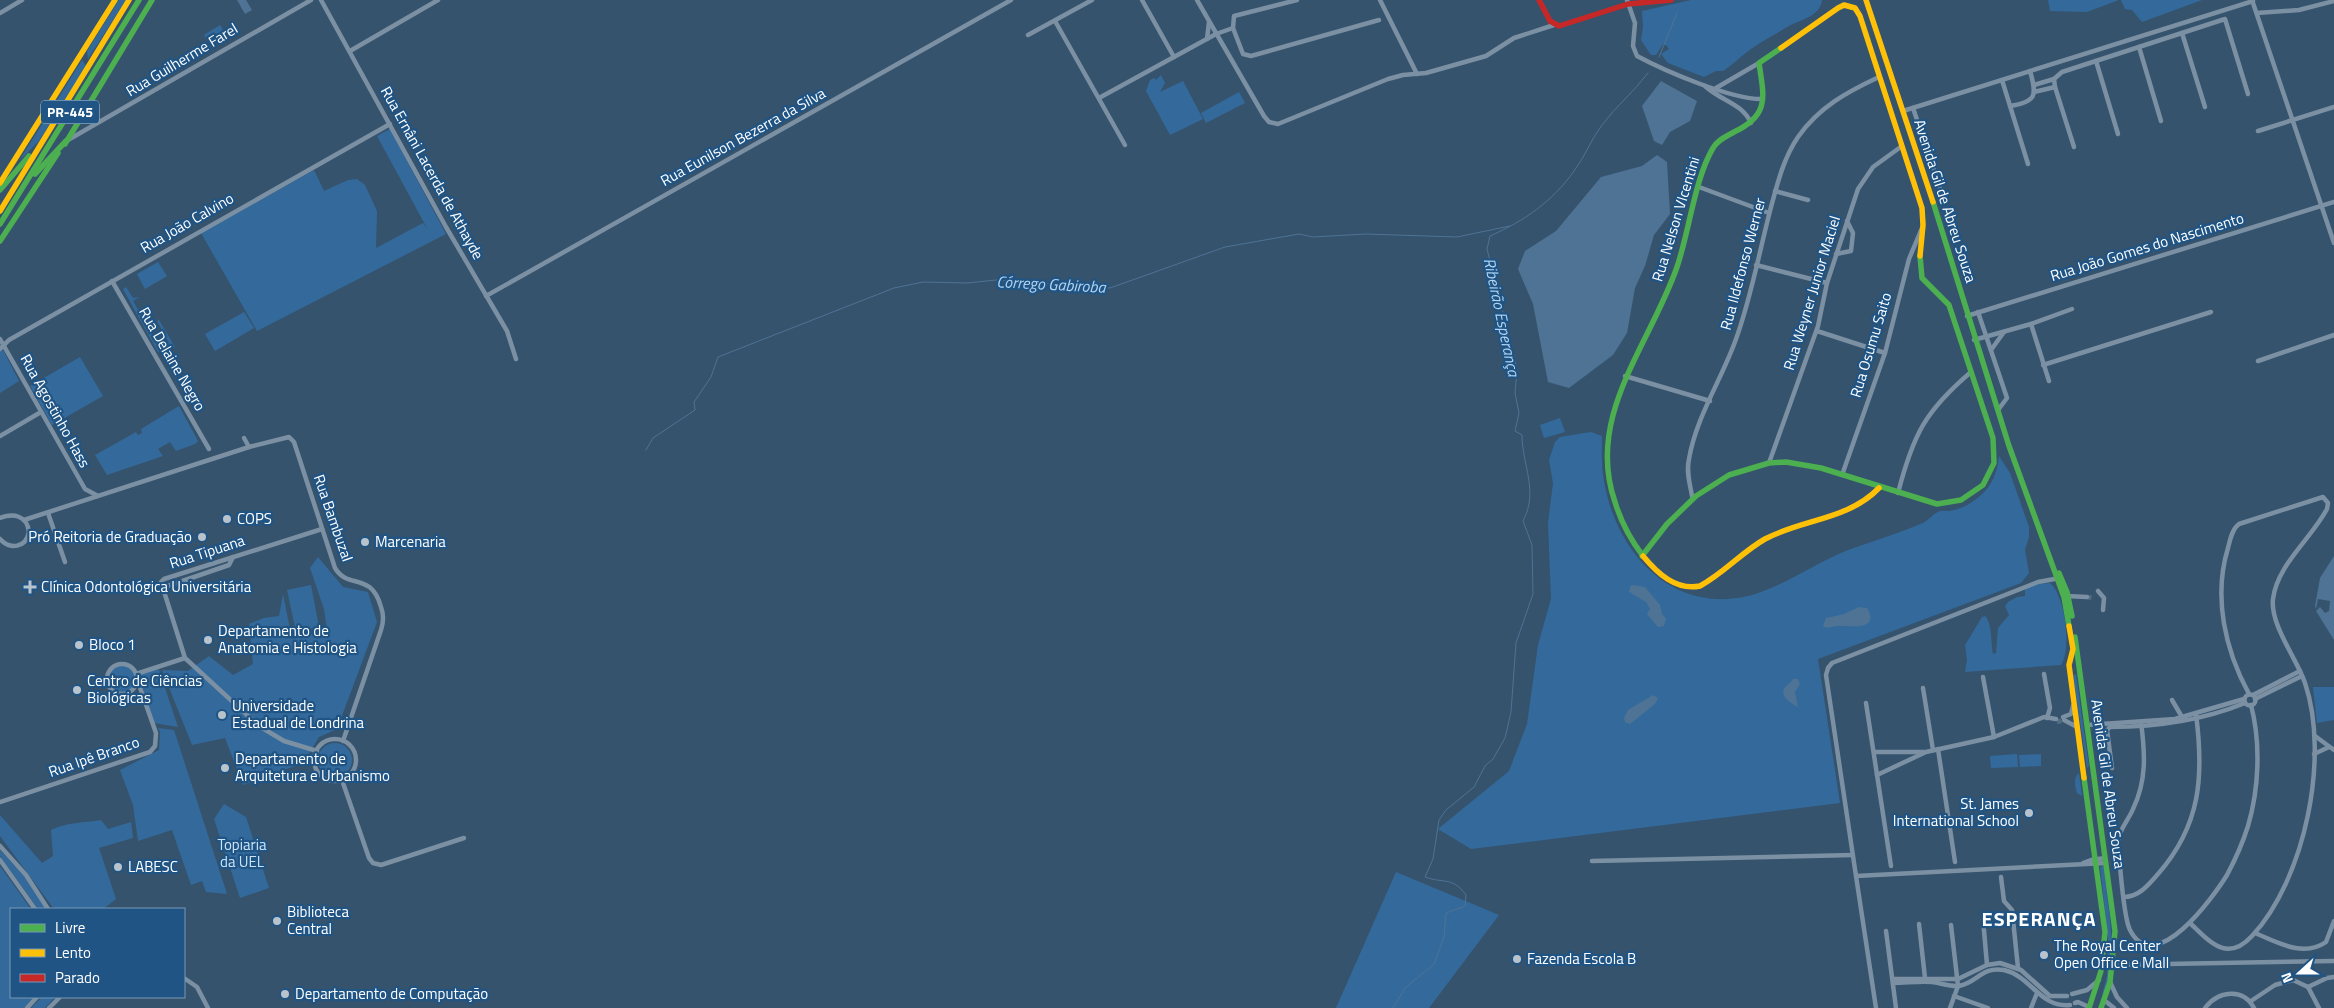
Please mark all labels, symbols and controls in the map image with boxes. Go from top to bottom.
street label: Rua Guilherme Farel [121,17,242,102]
street label: Rua Eunilson Bezerra da Silva [656,81,830,192]
street label: Rua Ernâni Lacerda de Athayde [375,82,490,264]
road number: PR-445 [41,100,99,124]
street label: Avenida Gil de Abreu Souza [1908,116,1983,286]
street label: Rua Nelson VIcentini [1646,154,1705,284]
street label: Rua João Calvino [136,186,238,259]
street label: Rua Ildefonso Werner [1714,195,1771,333]
street label: Rua João Gomes do Nascimento [2047,206,2247,287]
street label: Rua Weyner Junior Maciel [1777,213,1846,373]
water label: Ribeirão Esperança [1478,255,1527,380]
water label: Córrego Gabiroba [996,269,1107,299]
street label: Rua Osumu Saito [1844,289,1897,400]
street label: Rua Delaine Negro [133,302,212,415]
street label: Rua Agostinho Hass [15,350,96,472]
street label: Rua Bambuzal [308,471,359,565]
place label: COPS [237,507,272,530]
marker: COPS [221,513,233,525]
place label: Pró Reitoria de Graduação [28,525,192,548]
street label: Rua Tipuana [166,528,248,575]
place label: Marcenaria [375,530,446,553]
marker: Pró Reitoria de Graduação [196,531,208,543]
marker: Marcenaria [359,536,371,548]
place label: Clínica Odontológica Universitária [41,575,252,598]
marker: Clínica Odontológica Universitária [23,580,37,594]
place label: Departamento de Anatomia e Histologia [218,619,357,659]
place label: Bloco 1 [89,633,136,656]
marker: Departamento de Anatomia e Histologia [202,634,214,646]
marker: Bloco 1 [73,639,85,651]
place label: Centro de Ciências Biológicas [87,669,202,709]
marker: Centro de Ciências Biológicas [71,684,83,696]
place label: Universidade Estadual de Londrina [232,694,365,734]
street label: Avenida Gil de Abreu Souza [2085,698,2132,870]
marker: Universidade Estadual de Londrina [216,709,228,721]
street label: Rua Ipê Branco [45,730,142,783]
place label: Departamento de Arquitetura e Urbanismo [235,747,390,787]
marker: Departamento de Arquitetura e Urbanismo [219,762,231,774]
place label: St. James International School [1893,792,2019,832]
marker: St. James International School [2023,807,2035,819]
park label: Topiaria da UEL [217,833,267,873]
place label: LABESC [128,855,178,878]
marker: LABESC [112,861,124,873]
place label: Biblioteca Central [287,900,349,940]
district label: ESPERANÇA [1982,903,2096,934]
legend [10,908,185,998]
marker: Biblioteca Central [271,915,283,927]
text: Livre [55,916,85,939]
place label: The Royal Center Open Office e Mall [2054,934,2169,974]
text: Lento [55,941,91,964]
place label: Fazenda Escola B [1527,947,1636,970]
north arrow [2274,948,2324,998]
marker: The Royal Center Open Office e Mall [2038,949,2050,961]
marker: Fazenda Escola B [1511,953,1523,965]
text: Parado [55,966,100,989]
text: N [2275,970,2298,986]
place label: Departamento de Computação [295,982,488,1005]
marker: Departamento de Computação [279,988,291,1000]

